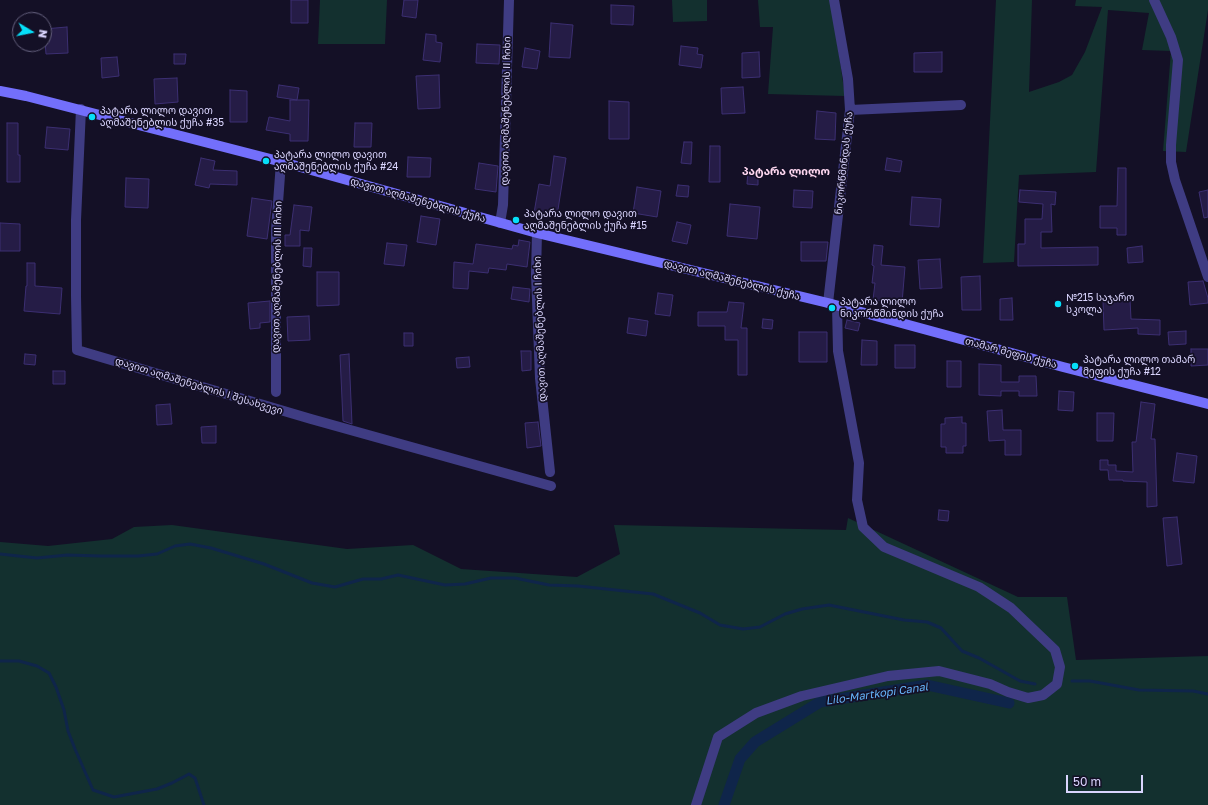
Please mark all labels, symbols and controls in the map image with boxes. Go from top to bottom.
north arrow [12,12,52,52]
text: N [36,29,50,39]
street label: დავით აღმაშენებლის II ჩიხი [499,36,513,186]
place label: პატარა ლილო დავით აღმაშენებლის ქუჩა #35 [100,105,224,128]
street label: ნიკორწმინდას ქუჩა [833,111,855,215]
marker: პატარა ლილო დავით აღმაშენებლის ქუჩა #35 [87,112,97,122]
place label: პატარა ლილო დავით აღმაშენებლის ქუჩა #24 [274,149,398,172]
marker: პატარა ლილო დავით აღმაშენებლის ქუჩა #24 [261,156,271,166]
district label: პატარა ლილო [742,165,830,179]
street label: დავით აღმაშენებლის ქუჩა [349,175,487,225]
street label: დავით აღმაშენებლის III ჩიხი [270,201,284,353]
place label: პატარა ლილო დავით აღმაშენებლის ქუჩა #15 [524,208,647,232]
marker: პატარა ლილო დავით აღმაშენებლის ქუჩა #15 [511,215,521,225]
street label: დავით აღმაშენებლის I ჩიხი [531,256,549,402]
street label: დავით აღმაშენებლის ქუჩა [663,257,801,303]
place label: №215 საჯარო სკოლა [1066,292,1134,316]
place label: პატარა ლილო ნიკორწმინდის ქუჩა [840,296,944,320]
marker: №215 საჯარო სკოლა [1053,299,1063,309]
marker: პატარა ლილო ნიკორწმინდის ქუჩა [827,303,837,313]
street label: თამარ მეფის ქუჩა [964,335,1058,371]
place label: პატარა ლილო თამარ მეფის ქუჩა #12 [1083,354,1195,378]
street label: დავით აღმაშენებლის I შესახვევი [114,355,284,417]
marker: პატარა ლილო თამარ მეფის ქუჩა #12 [1070,361,1080,371]
water label: Lilo-Martkopi Canal [825,680,929,708]
scale bar [1068,767,1145,793]
text: 50 m [1073,774,1101,789]

